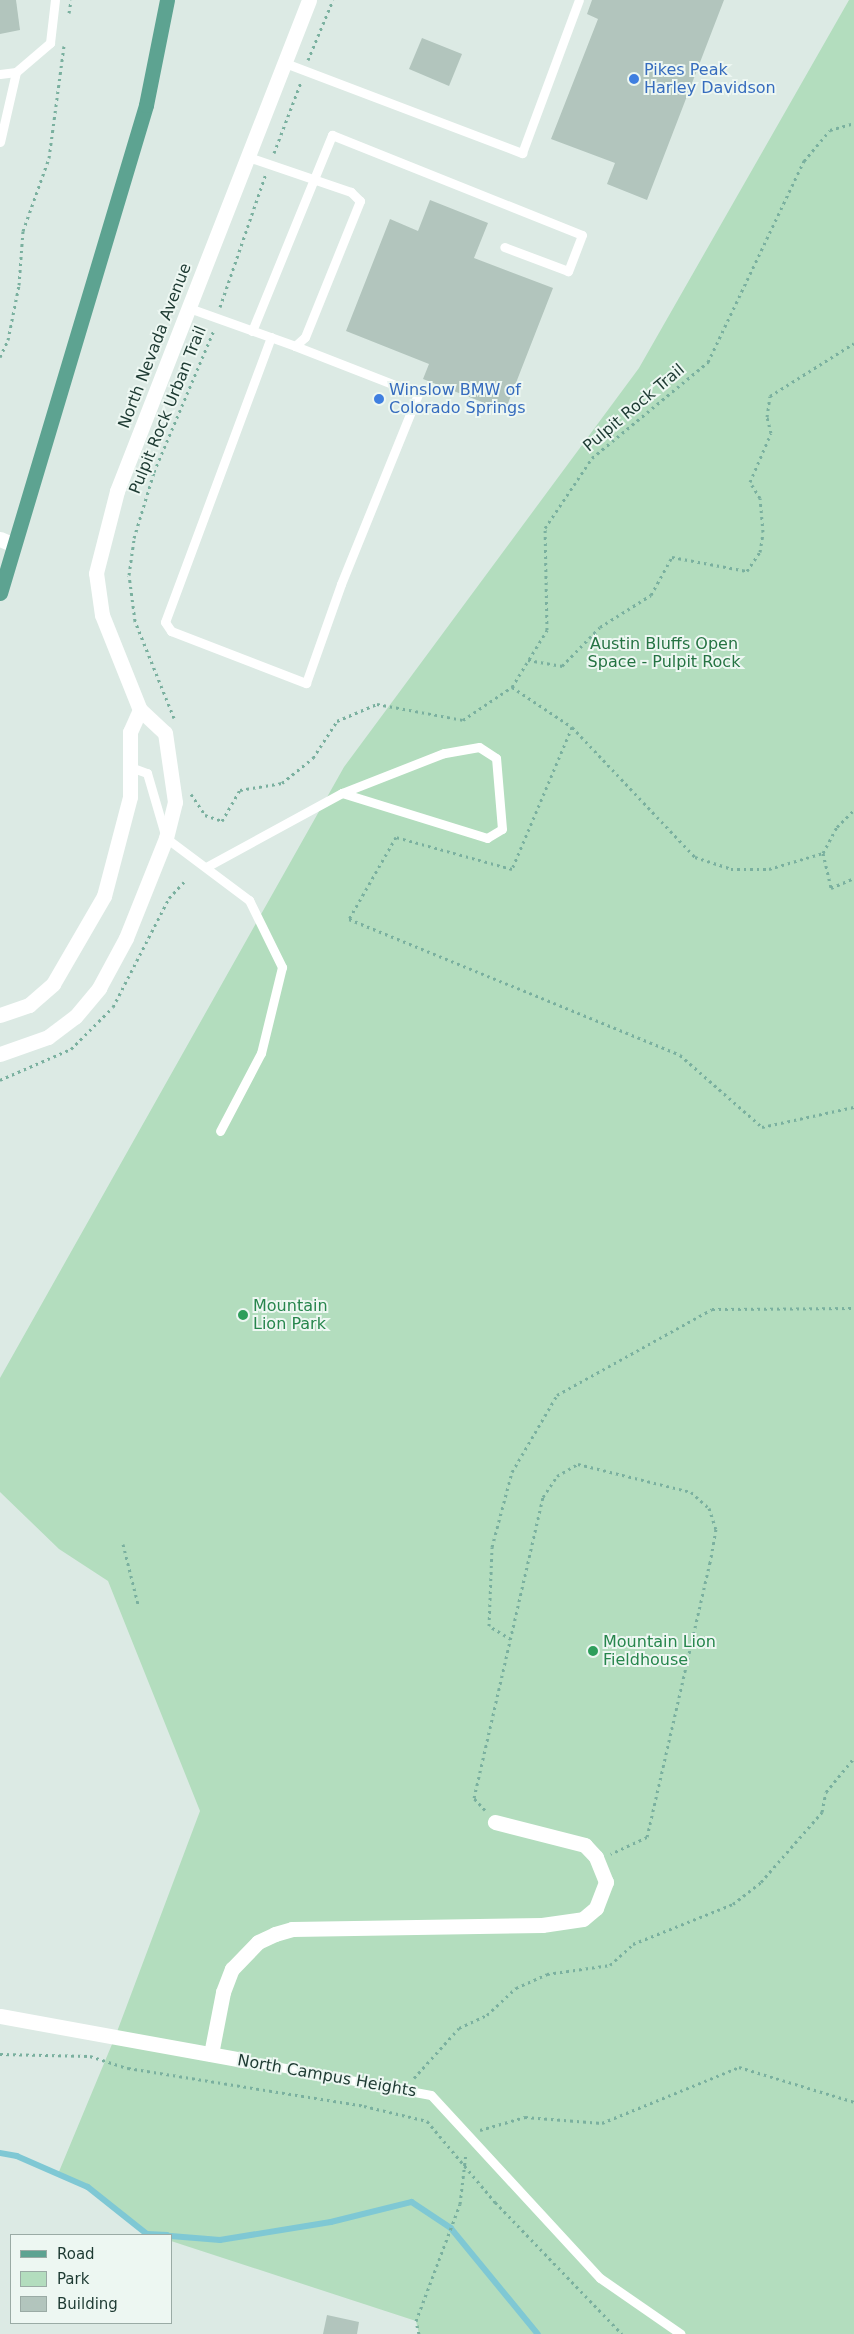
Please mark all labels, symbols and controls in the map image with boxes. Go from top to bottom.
place label: Pikes Peak Harley Davidson [644,60,776,98]
marker: Pikes Peak Harley Davidson [628,73,640,85]
street label: North Nevada Avenue [115,261,195,431]
street label: Pulpit Rock Urban Trail [125,323,211,497]
street label: Pulpit Rock Trail [580,360,688,456]
place label: Winslow BMW of Colorado Springs [389,380,526,418]
marker: Winslow BMW of Colorado Springs [373,393,385,405]
park label: Austin Bluffs Open Space - Pulpit Rock [588,634,740,672]
place label: Mountain Lion Park [253,1296,328,1334]
marker: Mountain Lion Park [237,1309,249,1321]
place label: Mountain Lion Fieldhouse [603,1632,716,1670]
marker: Mountain Lion Fieldhouse [587,1645,599,1657]
street label: North Campus Heights [236,2051,418,2101]
legend [10,2234,172,2324]
text: Road [57,2245,95,2263]
text: Park [57,2270,89,2288]
text: Building [57,2295,118,2313]

